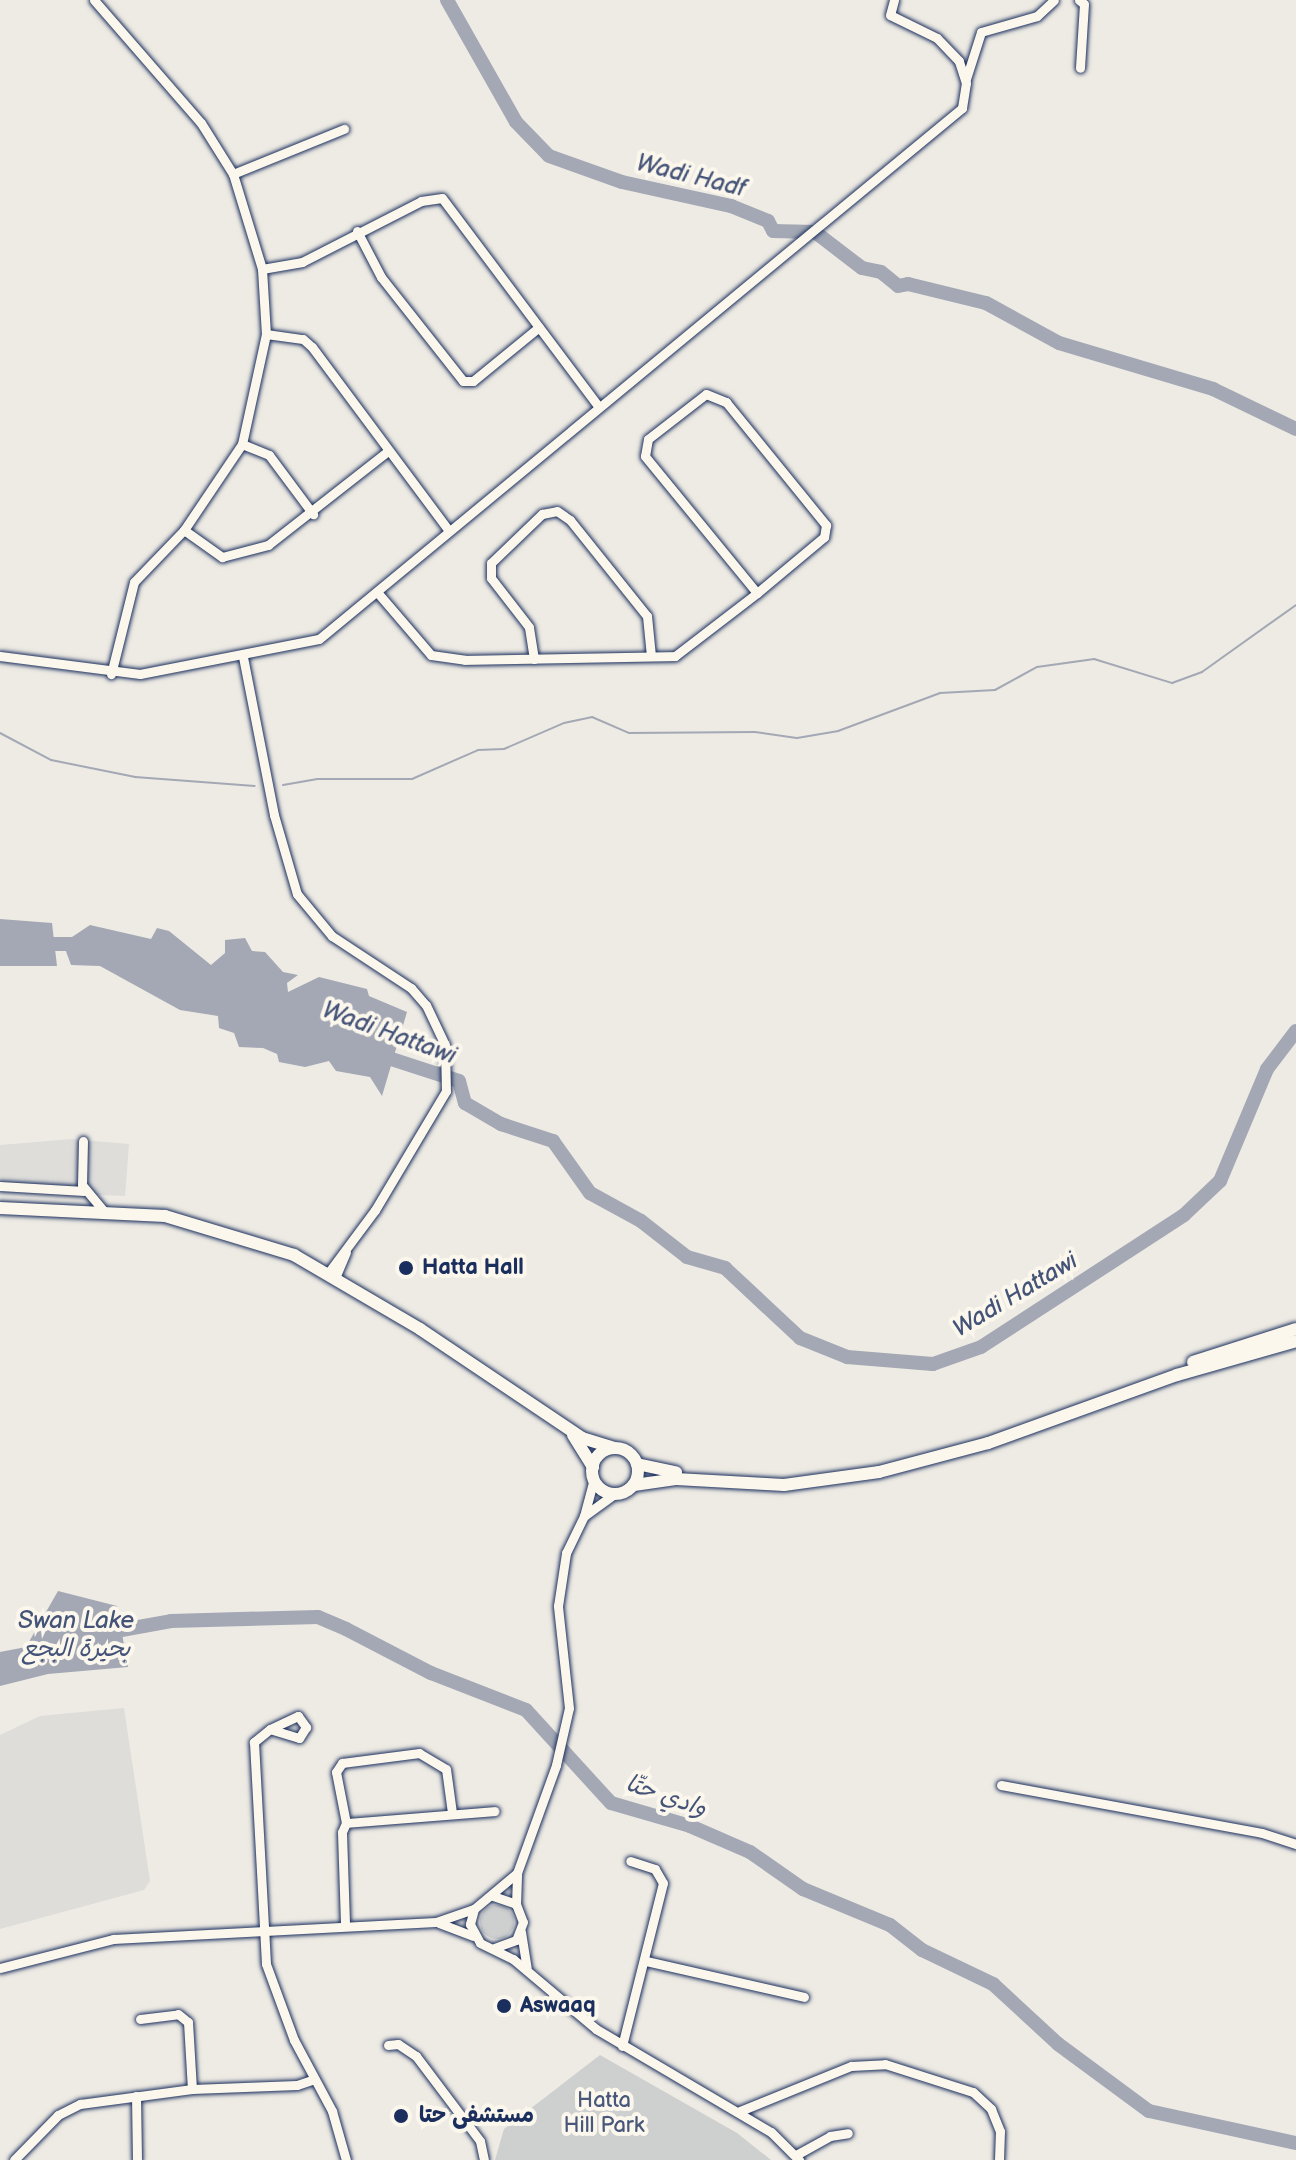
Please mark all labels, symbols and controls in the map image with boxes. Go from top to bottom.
water label: Wadi Hadf [633,148,749,204]
water label: Wadi Hattawi [318,996,460,1070]
water label: Wadi Hattawi [948,1247,1082,1343]
place label: Hatta Hall [422,1255,524,1281]
marker: Hatta Hall [397,1259,415,1277]
water label: Swan Lake بحيرة البجع [18,1607,134,1663]
water label: وادي حتّا [622,1769,710,1823]
place label: Aswaaq [520,1993,596,2019]
marker: Aswaaq [495,1997,513,2015]
park label: Hatta Hill Park [563,2087,645,2138]
place label: مستشفى حتا [419,2103,534,2129]
marker: مستشفى حتا [390,2105,412,2127]

